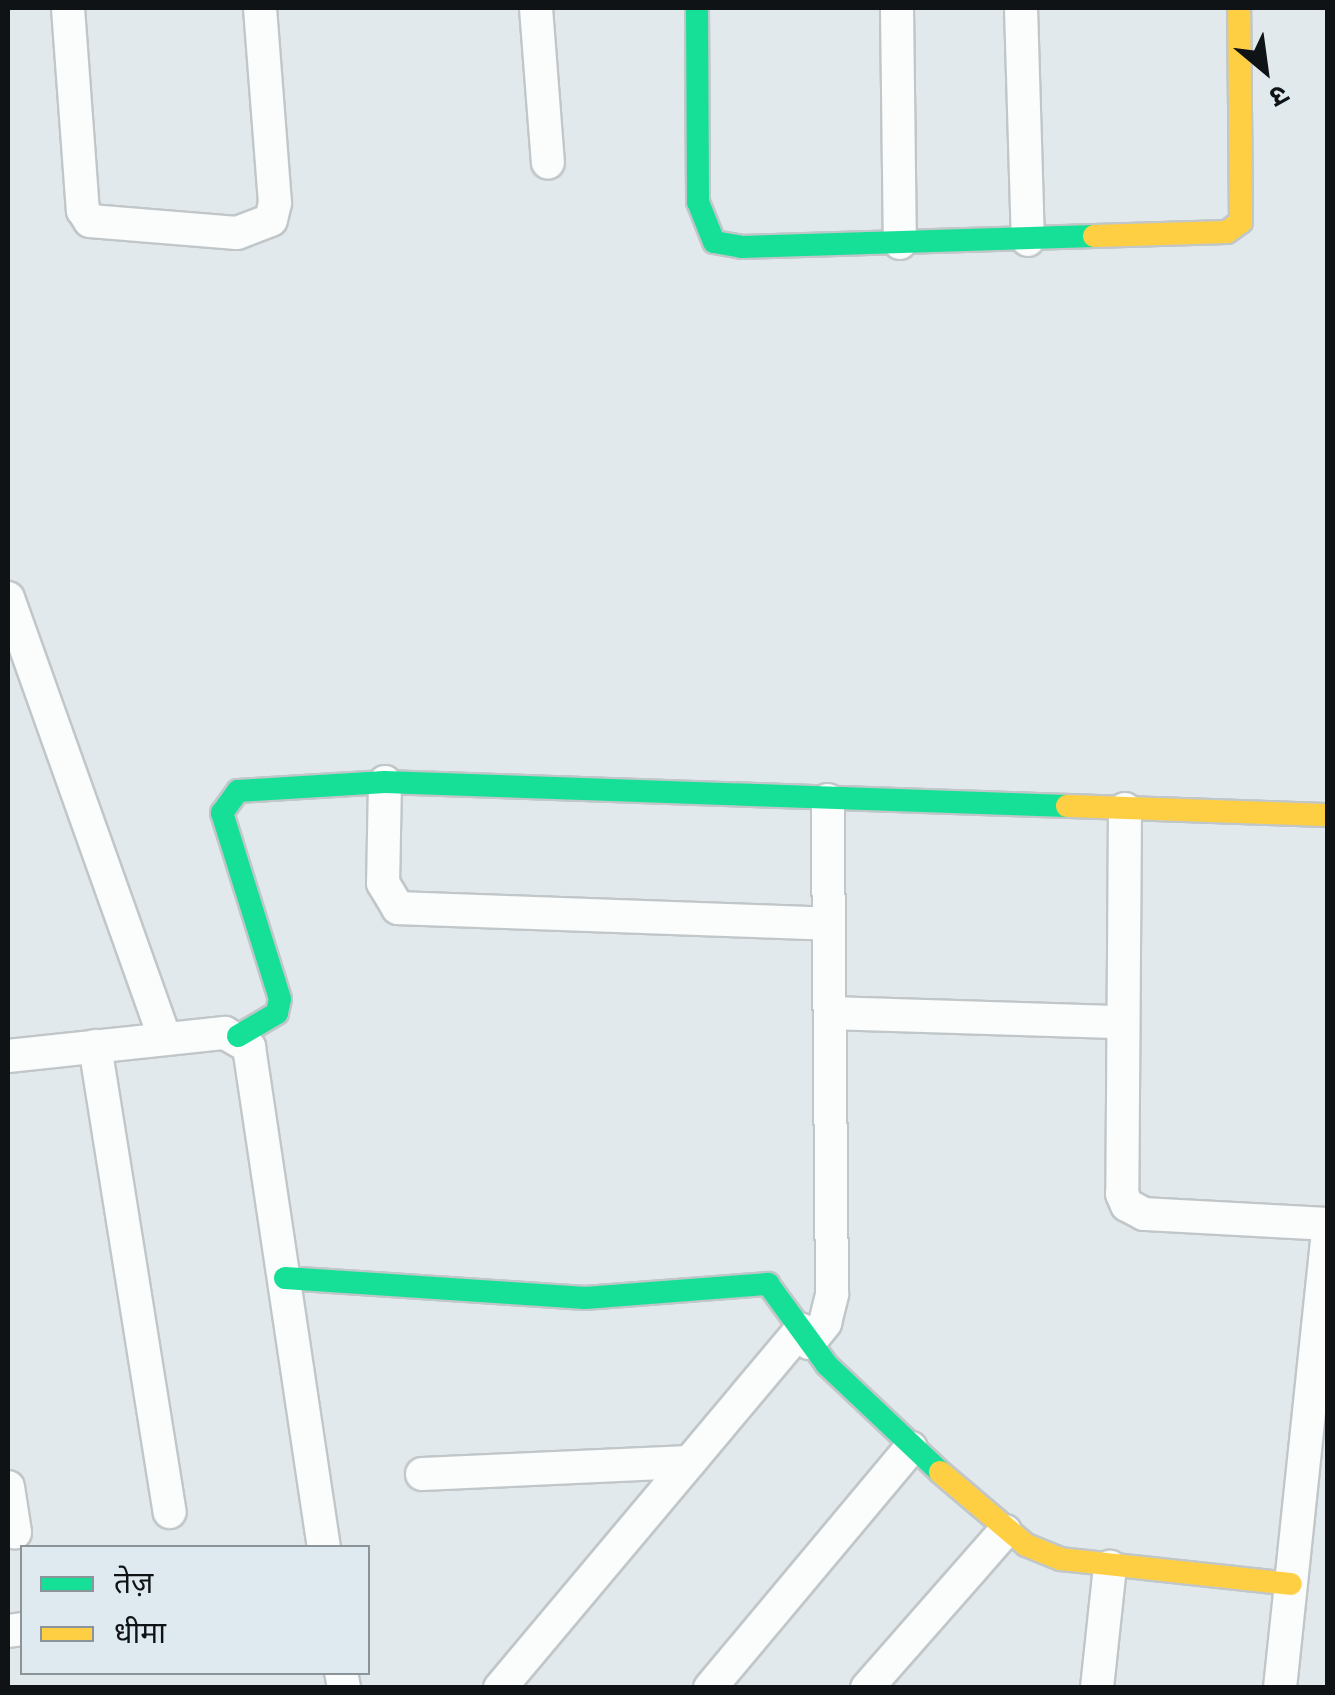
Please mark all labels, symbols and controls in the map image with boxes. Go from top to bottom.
north arrow [1215,20,1315,120]
text: उ [1264,77,1295,115]
legend [20,1545,370,1675]
text: तेज़ [114,1564,153,1601]
text: धीमा [114,1614,166,1651]

